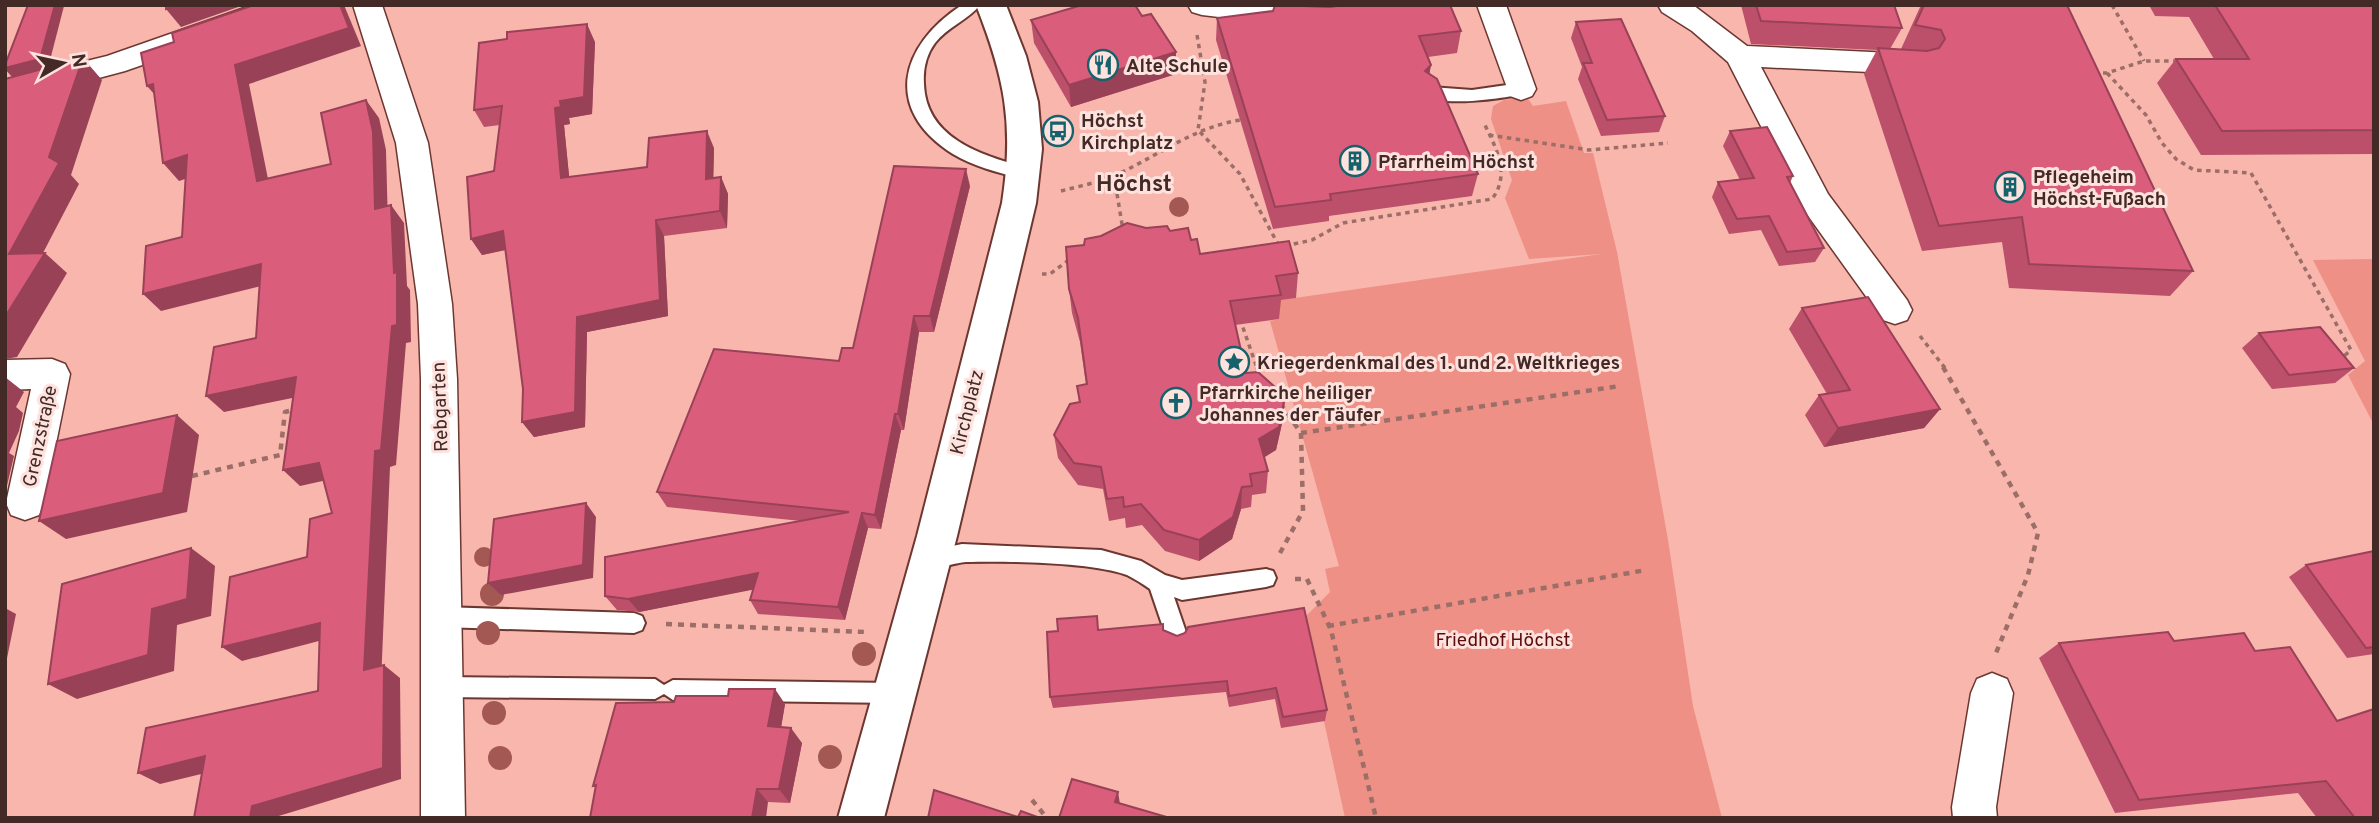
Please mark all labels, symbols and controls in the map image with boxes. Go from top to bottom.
north arrow [28,28,98,98]
restaurant icon: Alte Schule [1086,48,1120,82]
text: N [65,52,91,69]
place label: Alte Schule [1126,55,1228,79]
place label: Höchst Kirchplatz [1081,110,1173,156]
bus stop icon: Höchst Kirchplatz [1041,114,1075,148]
building icon: Pfarrheim Höchst [1338,144,1372,178]
place label: Pfarrheim Höchst [1378,151,1535,175]
place label: Pflegeheim Höchst-Fußach [2033,166,2166,212]
building icon: Pflegeheim Höchst-Fußach [1993,170,2027,204]
district label: Höchst [1096,171,1172,200]
place icon: Kriegerdenkmal des 1. und 2. Weltkrieges [1217,345,1251,379]
place label: Kriegerdenkmal des 1. und 2. Weltkrieges [1257,352,1620,376]
street label: Rebgarten [427,361,455,452]
street label: Kirchplatz [946,367,990,457]
place label: Pfarrkirche heiliger Johannes der Täufer [1199,382,1381,428]
street label: Grenzstraße [18,383,63,489]
church icon: Pfarrkirche heiliger Johannes der Täufer [1159,386,1193,420]
park label: Friedhof Höchst [1435,629,1571,653]

